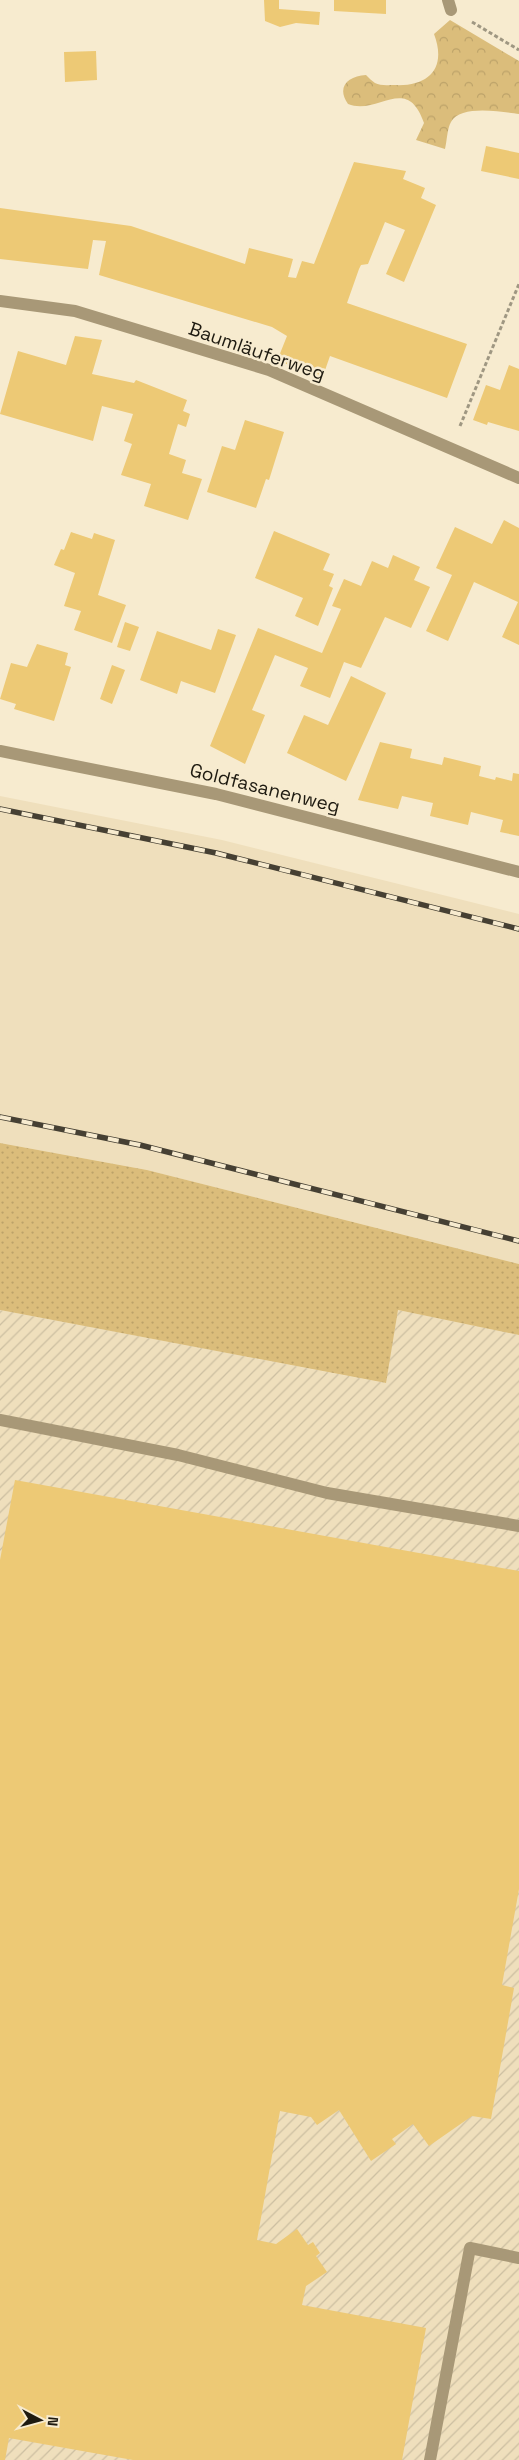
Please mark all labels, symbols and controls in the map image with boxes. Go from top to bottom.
street label: Baumläuferweg [185,316,329,386]
street label: Goldfasanenweg [187,757,343,819]
north arrow [15,2395,65,2445]
text: N [43,2416,62,2427]

